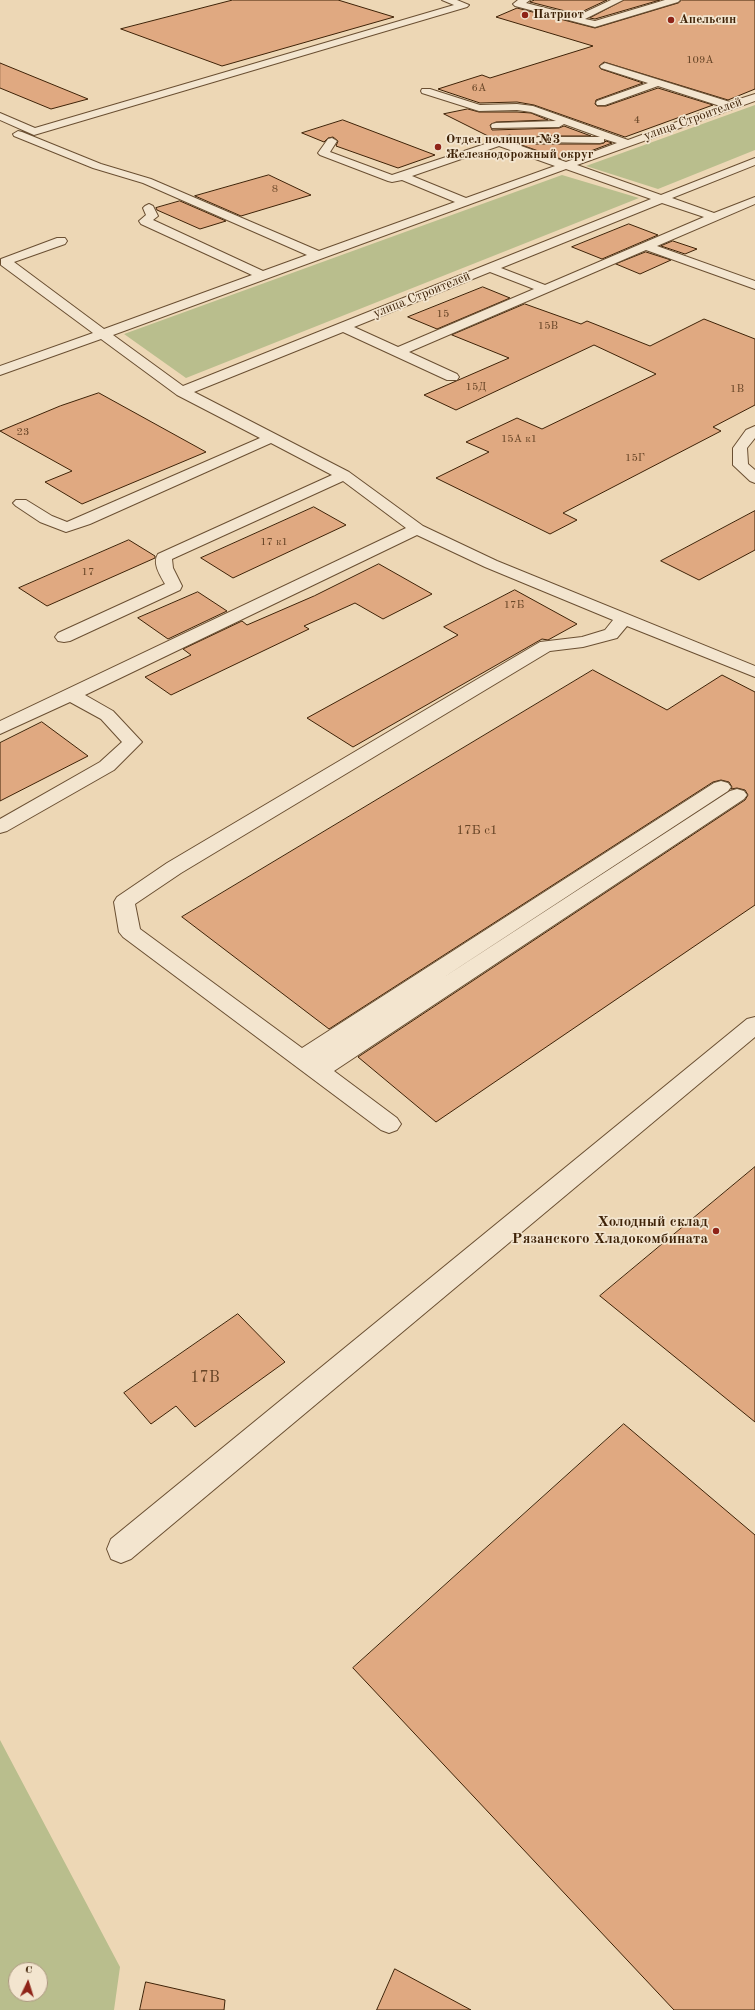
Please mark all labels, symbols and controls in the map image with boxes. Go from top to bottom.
place label: Патриот [533,7,584,23]
marker: Патриот [520,10,530,20]
place label: Апельсин [679,12,736,28]
marker: Апельсин [666,15,676,25]
house number: 109А [686,53,714,67]
house number: 6А [472,81,486,95]
street label: улица Строителей [642,94,744,144]
house number: 4 [634,113,640,127]
place label: Отдел полиции №3 Железнодорожный округ [446,132,593,163]
marker: Отдел полиции №3 Железнодорожный округ [433,142,443,152]
house number: 8 [272,182,278,196]
street label: улица Строителей [371,268,473,322]
house number: 15 [437,307,449,321]
house number: 15В [538,319,558,333]
house number: 15Д [466,380,486,394]
house number: 1В [730,382,744,396]
house number: 23 [17,425,29,439]
house number: 15А к1 [501,432,537,446]
house number: 15Г [625,451,645,465]
house number: 17 к1 [260,535,288,549]
house number: 17 [82,565,94,579]
house number: 17Б [504,598,524,612]
house number: 17Б с1 [456,823,498,839]
place label: Холодный склад Рязанского Хладокомбината [512,1213,708,1248]
marker: Холодный склад Рязанского Хладокомбината [711,1226,721,1236]
house number: 17В [190,1368,220,1388]
north arrow [8,1962,48,2002]
text: С [25,1965,33,1976]

